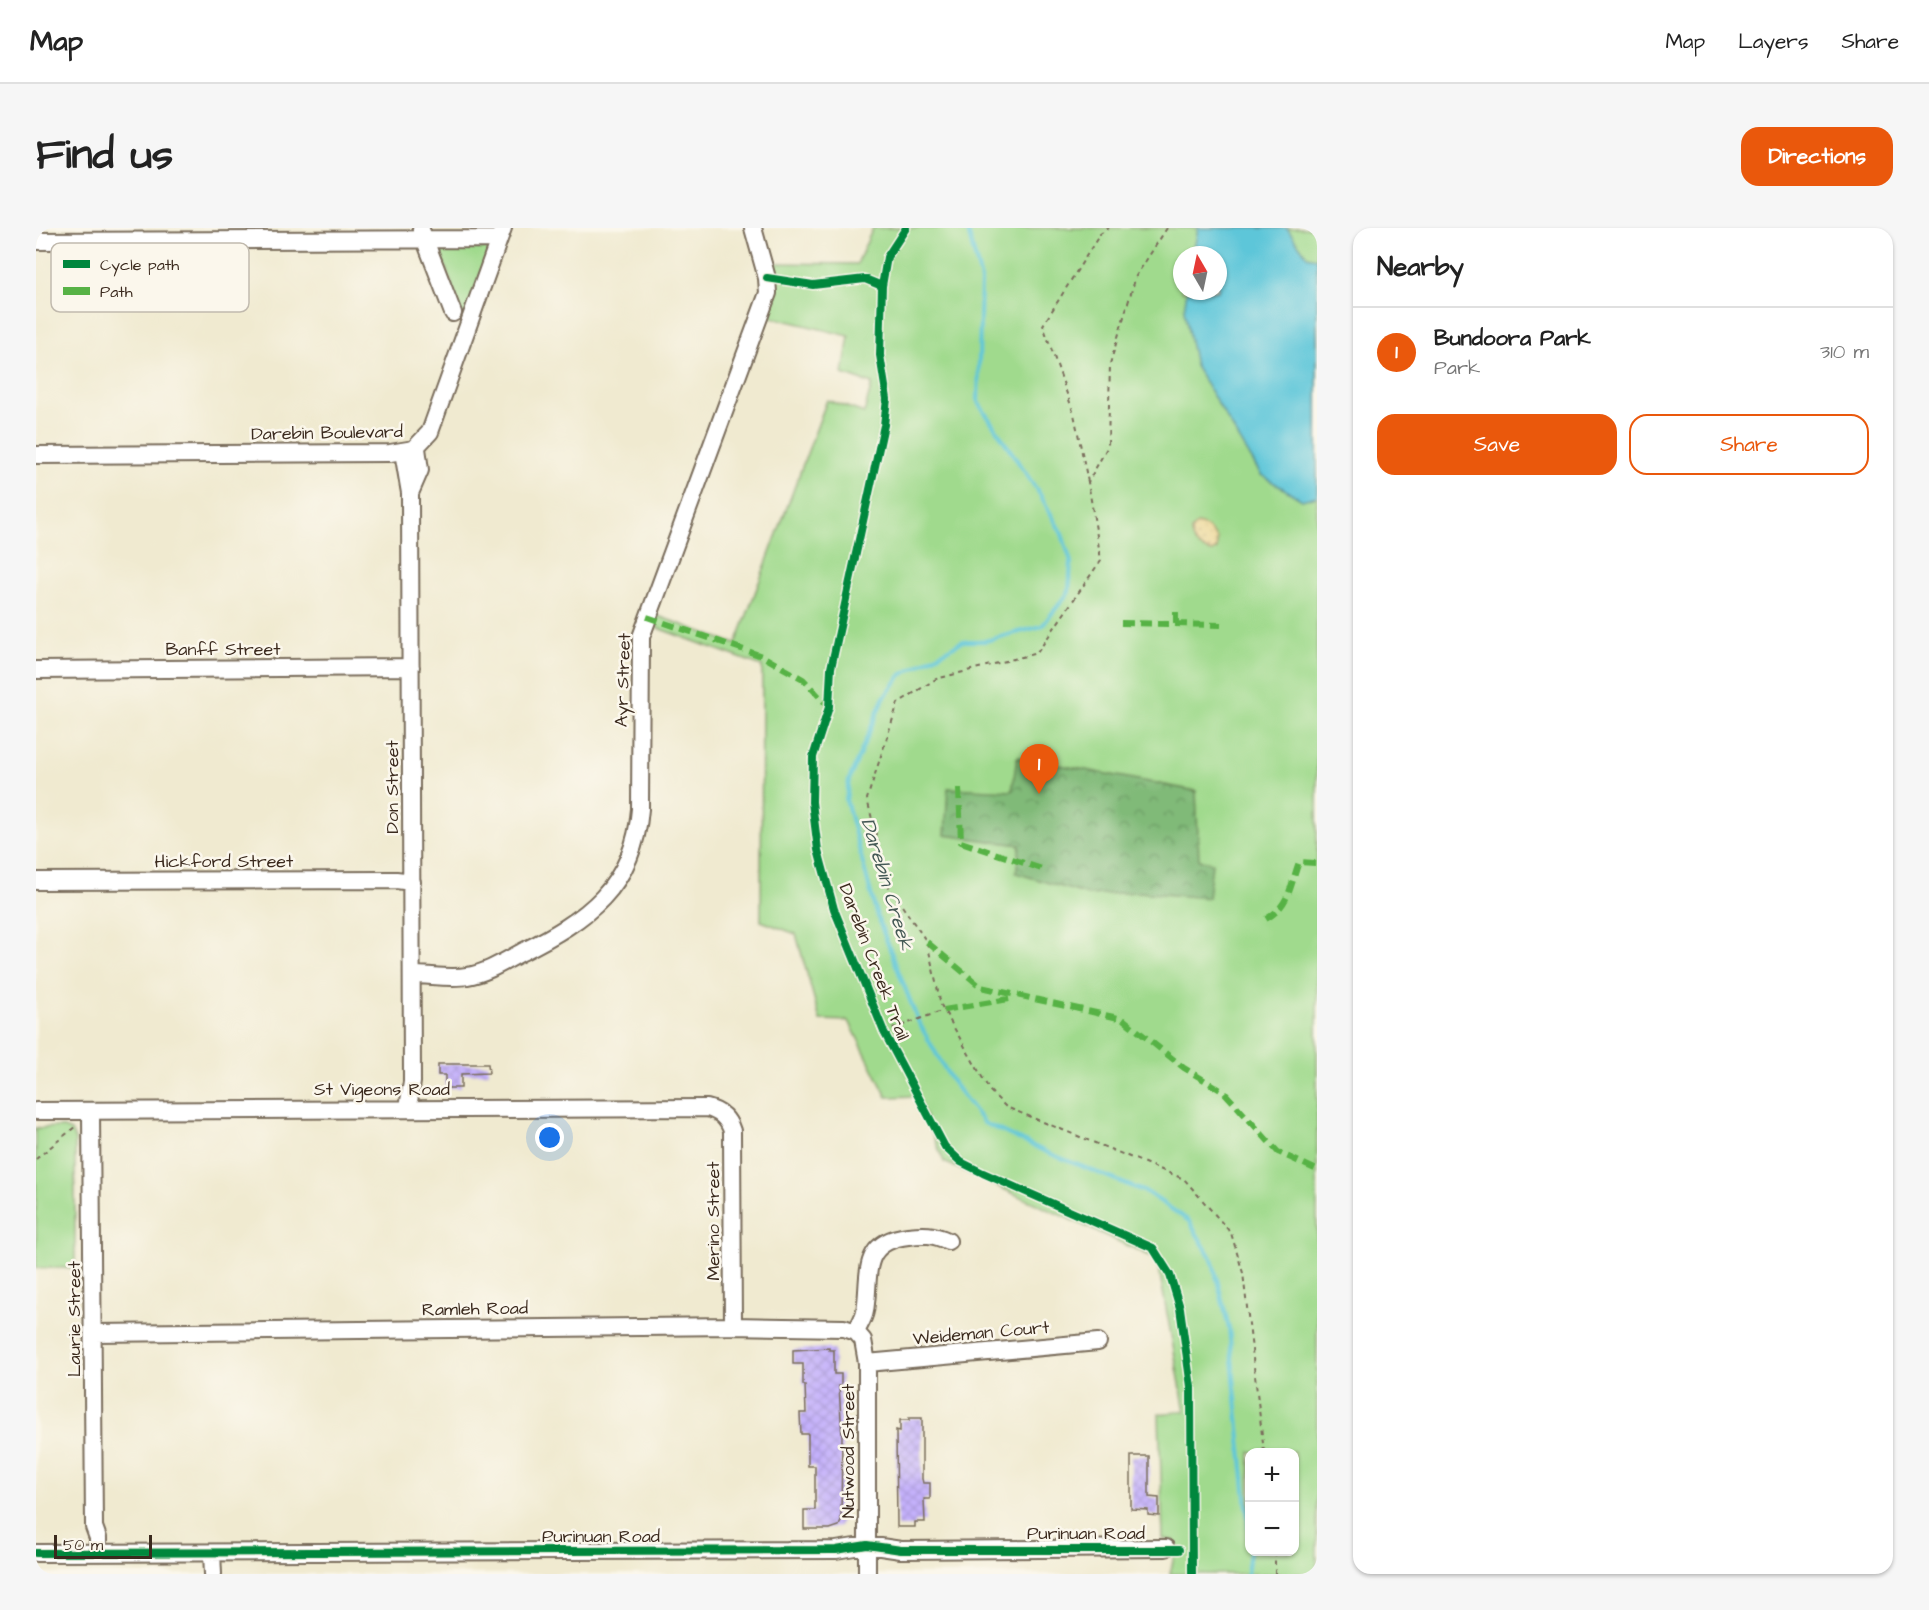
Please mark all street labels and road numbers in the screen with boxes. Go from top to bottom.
street label: Darebin Boulevard [251,419,403,447]
street label: Ayr Street [609,632,638,727]
street label: Banff Street [165,637,281,662]
street label: Don Street [380,740,405,834]
street label: Hickford Street [155,849,294,874]
street label: Darebin Creek Trail [833,880,915,1044]
street label: St Vigeons Road [314,1077,450,1103]
street label: Merino Street [701,1161,726,1281]
street label: Laurie Street [62,1260,87,1377]
street label: Ramleh Road [422,1296,528,1322]
street label: Weideman Court [912,1315,1051,1351]
street label: Nutwood Street [836,1383,861,1518]
street label: Purinuan Road [1027,1521,1145,1546]
street label: Purinuan Road [542,1524,660,1549]

